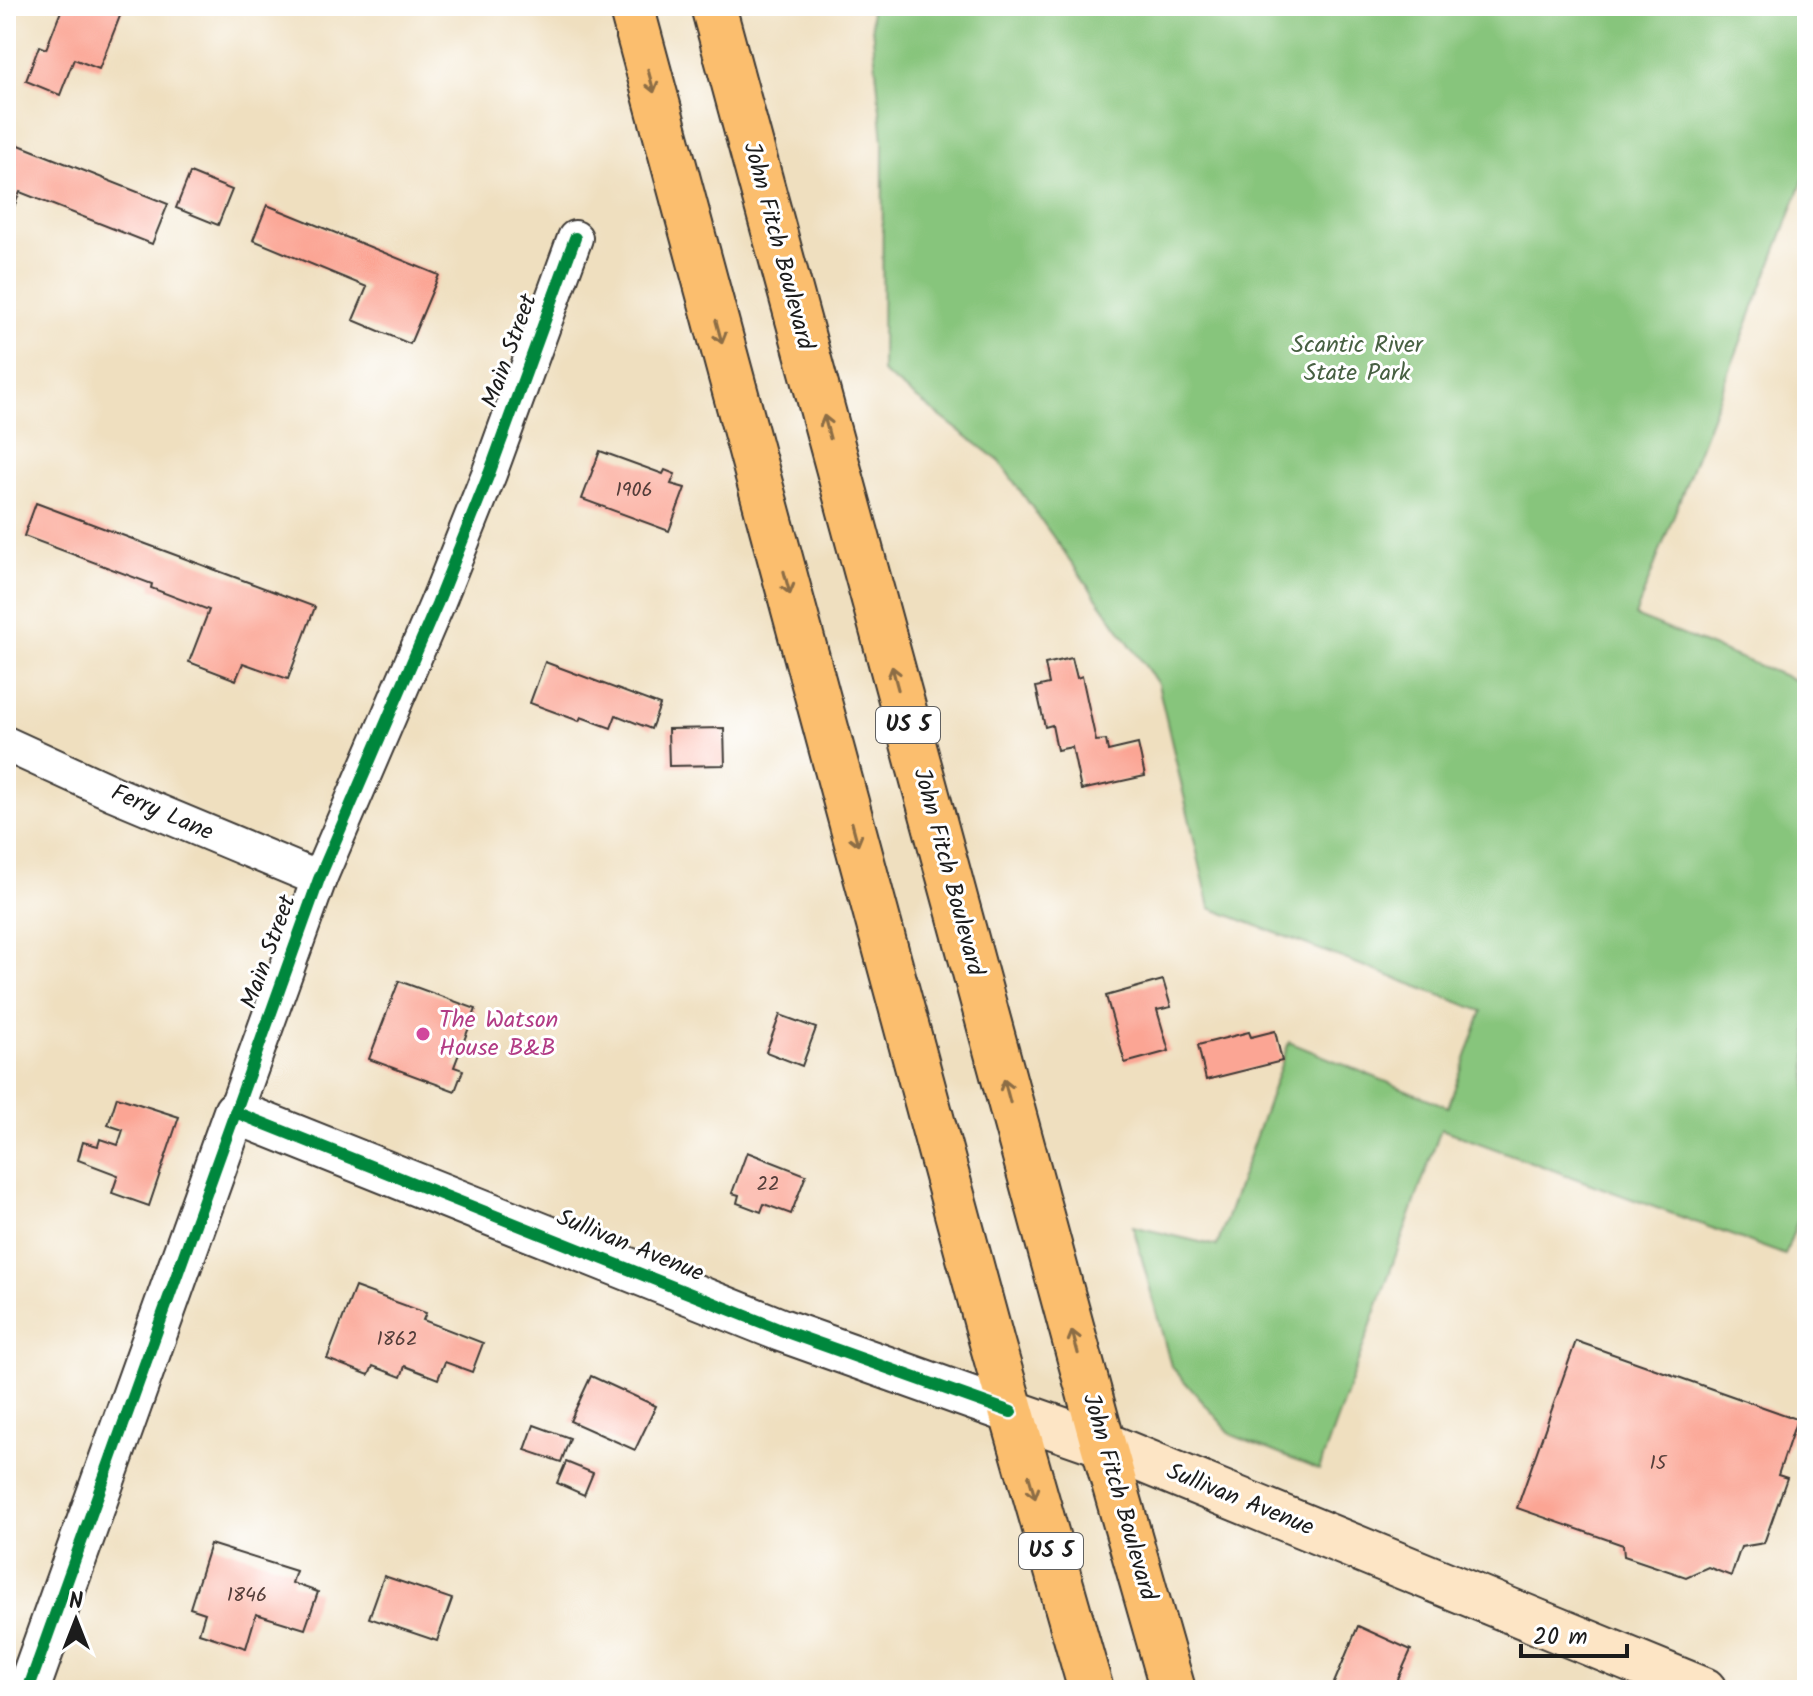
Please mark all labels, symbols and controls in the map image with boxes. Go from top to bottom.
one-way arrow [644,68,659,94]
street label: John Fitch Boulevard [731,138,825,355]
street label: Main Street [471,288,549,414]
one-way arrow [712,319,727,345]
park label: Scantic River State Park [1291,326,1425,393]
one-way arrow [819,415,834,441]
house number: 1906 [615,475,653,507]
one-way arrow [780,570,795,596]
one-way arrow [887,666,902,692]
road number: US 5 [876,707,940,743]
street label: John Fitch Boulevard [901,764,995,981]
street label: Ferry Lane [105,774,220,852]
one-way arrow [848,821,863,847]
street label: Main Street [230,889,308,1015]
place label: The Watson House B&B [439,1001,558,1068]
marker: The Watson House B&B [414,1025,432,1043]
one-way arrow [999,1079,1014,1105]
house number: 22 [756,1169,780,1201]
street label: Sullivan Avenue [550,1199,710,1293]
house number: 1862 [376,1324,418,1356]
one-way arrow [1067,1330,1082,1356]
street label: John Fitch Boulevard [1071,1389,1167,1606]
house number: 15 [1649,1448,1668,1480]
street label: Sullivan Avenue [1160,1453,1320,1547]
one-way arrow [1026,1474,1041,1500]
road number: US 5 [1019,1533,1083,1569]
north arrow [36,1580,116,1660]
house number: 1846 [227,1580,267,1612]
text: N [69,1585,83,1620]
scale bar [1521,1608,1627,1658]
text: 20 m [1533,1618,1588,1657]

